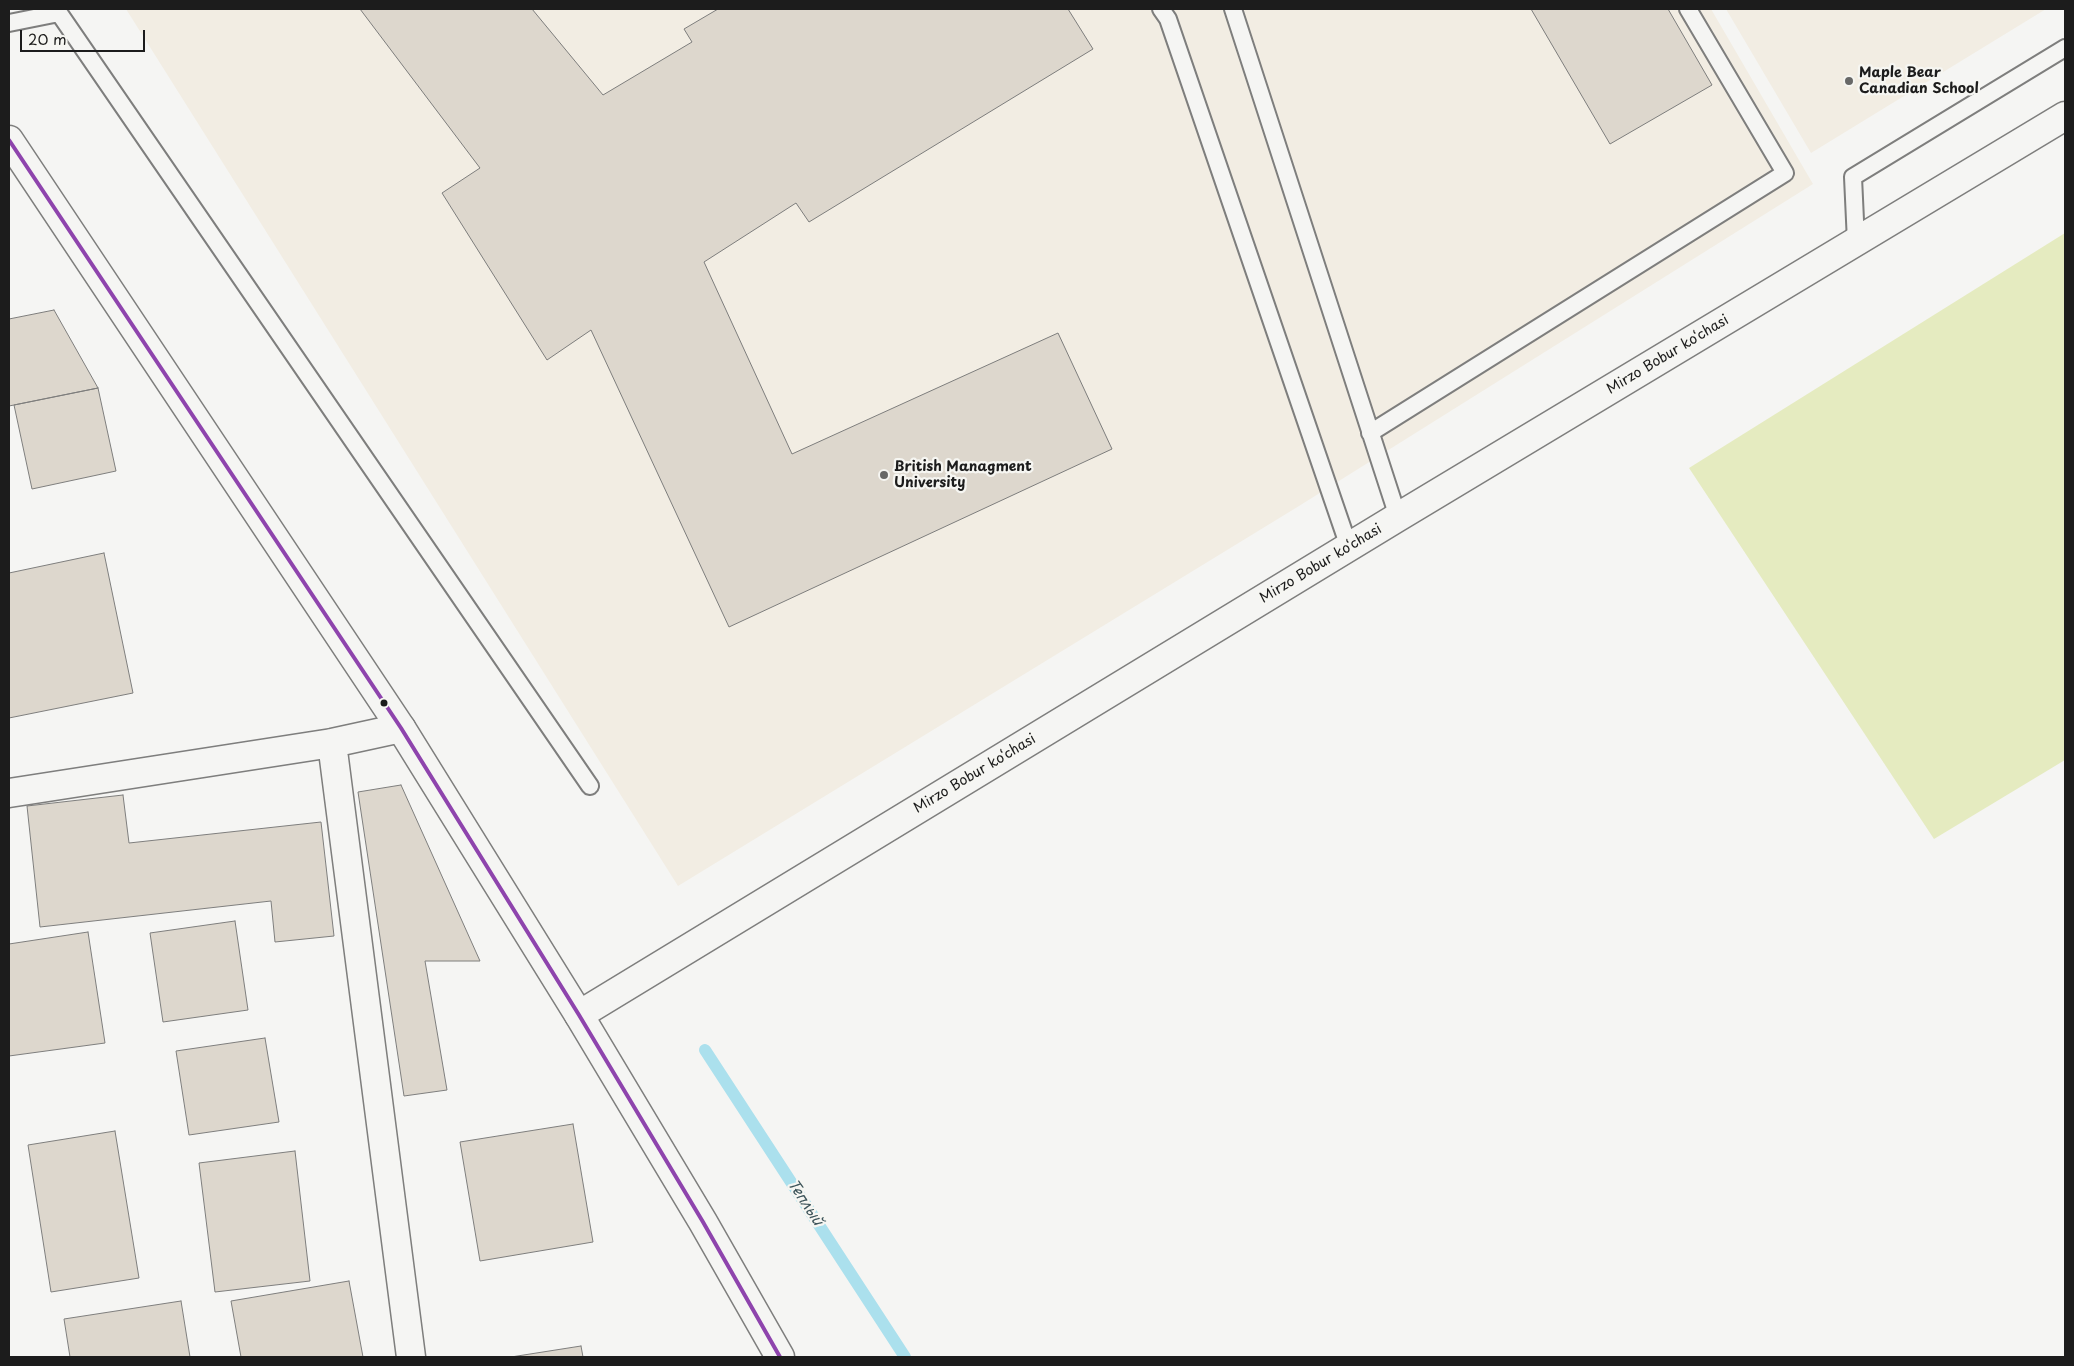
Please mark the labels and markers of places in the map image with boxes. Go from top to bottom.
place label: Maple Bear Canadian School [1859,65,1979,98]
marker: Maple Bear Canadian School [1843,75,1855,87]
place label: British Managment University [894,459,1032,492]
marker: British Managment University [878,469,890,481]
unlabelled marker [379,698,389,708]

